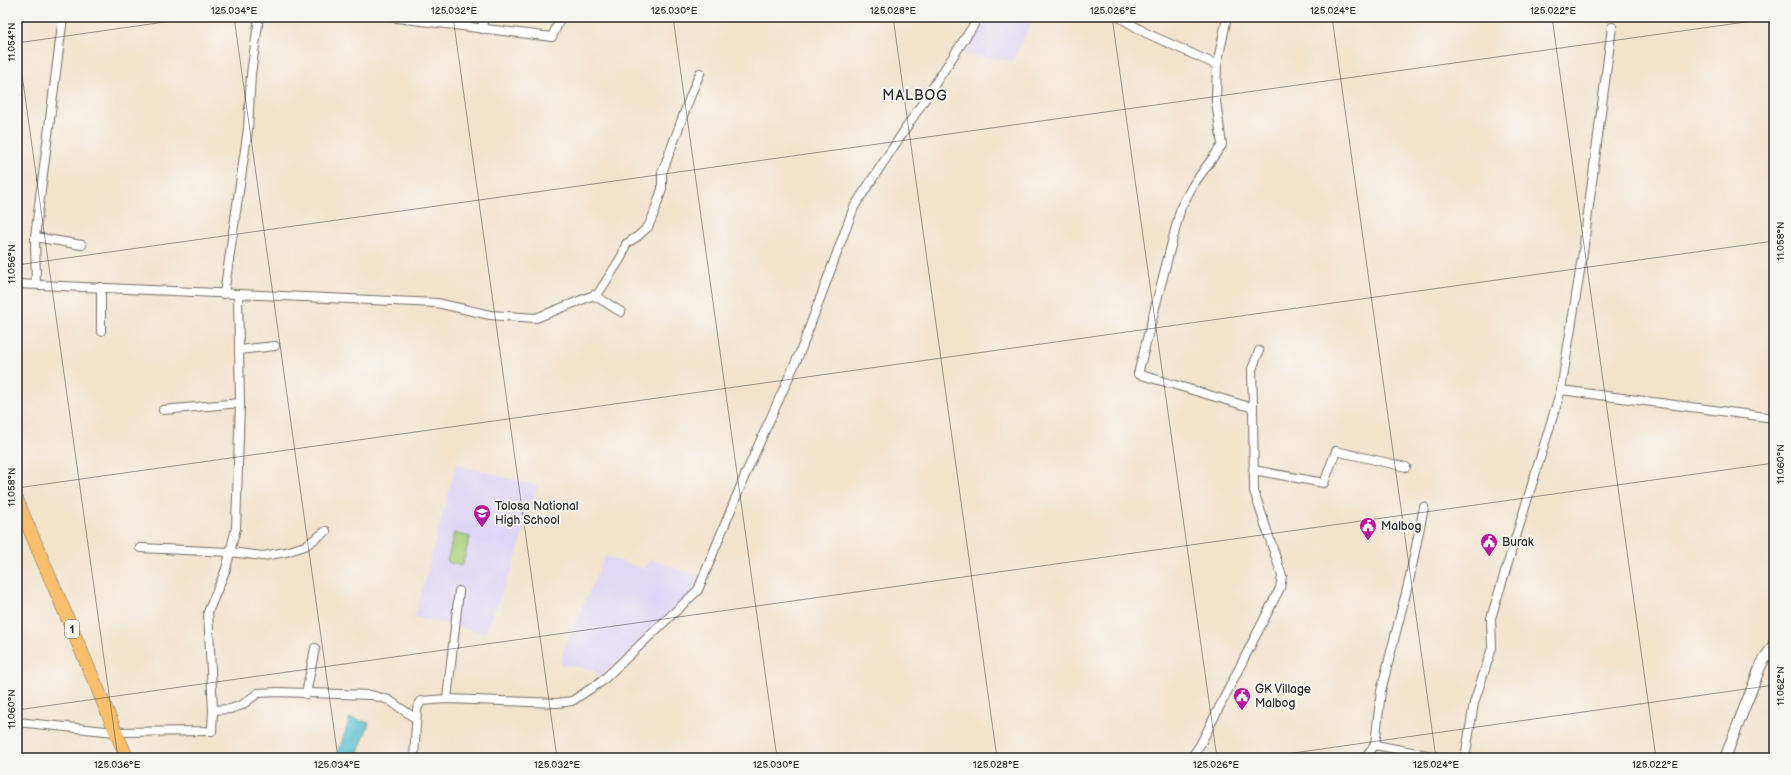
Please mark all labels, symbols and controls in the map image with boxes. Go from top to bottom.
text: 125.034°E [211,5,258,17]
text: 125.032°E [431,5,478,17]
text: 125.030°E [651,5,698,17]
text: 125.028°E [870,5,917,17]
text: 125.026°E [1090,5,1137,17]
text: 125.024°E [1310,5,1356,17]
text: 125.022°E [1530,5,1576,17]
text: 11.054°N [6,22,18,62]
district label: MALBOG [882,87,948,104]
text: 11.058°N [1775,221,1787,261]
text: 11.056°N [6,244,18,284]
text: 11.060°N [1775,444,1787,484]
text: 11.058°N [6,467,18,507]
place label: Tolosa National High School [495,499,579,528]
school or university icon: Tolosa National High School [472,503,492,528]
public building icon: Malbog [1358,516,1378,541]
place label: Malbog [1381,519,1421,534]
public building icon: Burak [1479,532,1499,557]
place label: Burak [1502,535,1534,550]
road number: 1 [65,620,79,638]
text: 11.062°N [1775,666,1787,706]
place label: GK Village Malbog [1255,682,1311,711]
public building icon: GK Village Malbog [1232,686,1252,711]
text: 11.060°N [6,689,18,729]
text: 125.036°E [94,759,141,771]
text: 125.034°E [314,759,361,771]
text: 125.032°E [534,759,581,771]
text: 125.030°E [753,759,800,771]
text: 125.028°E [973,759,1020,771]
text: 125.026°E [1193,759,1240,771]
text: 125.024°E [1413,759,1459,771]
text: 125.022°E [1632,759,1678,771]

